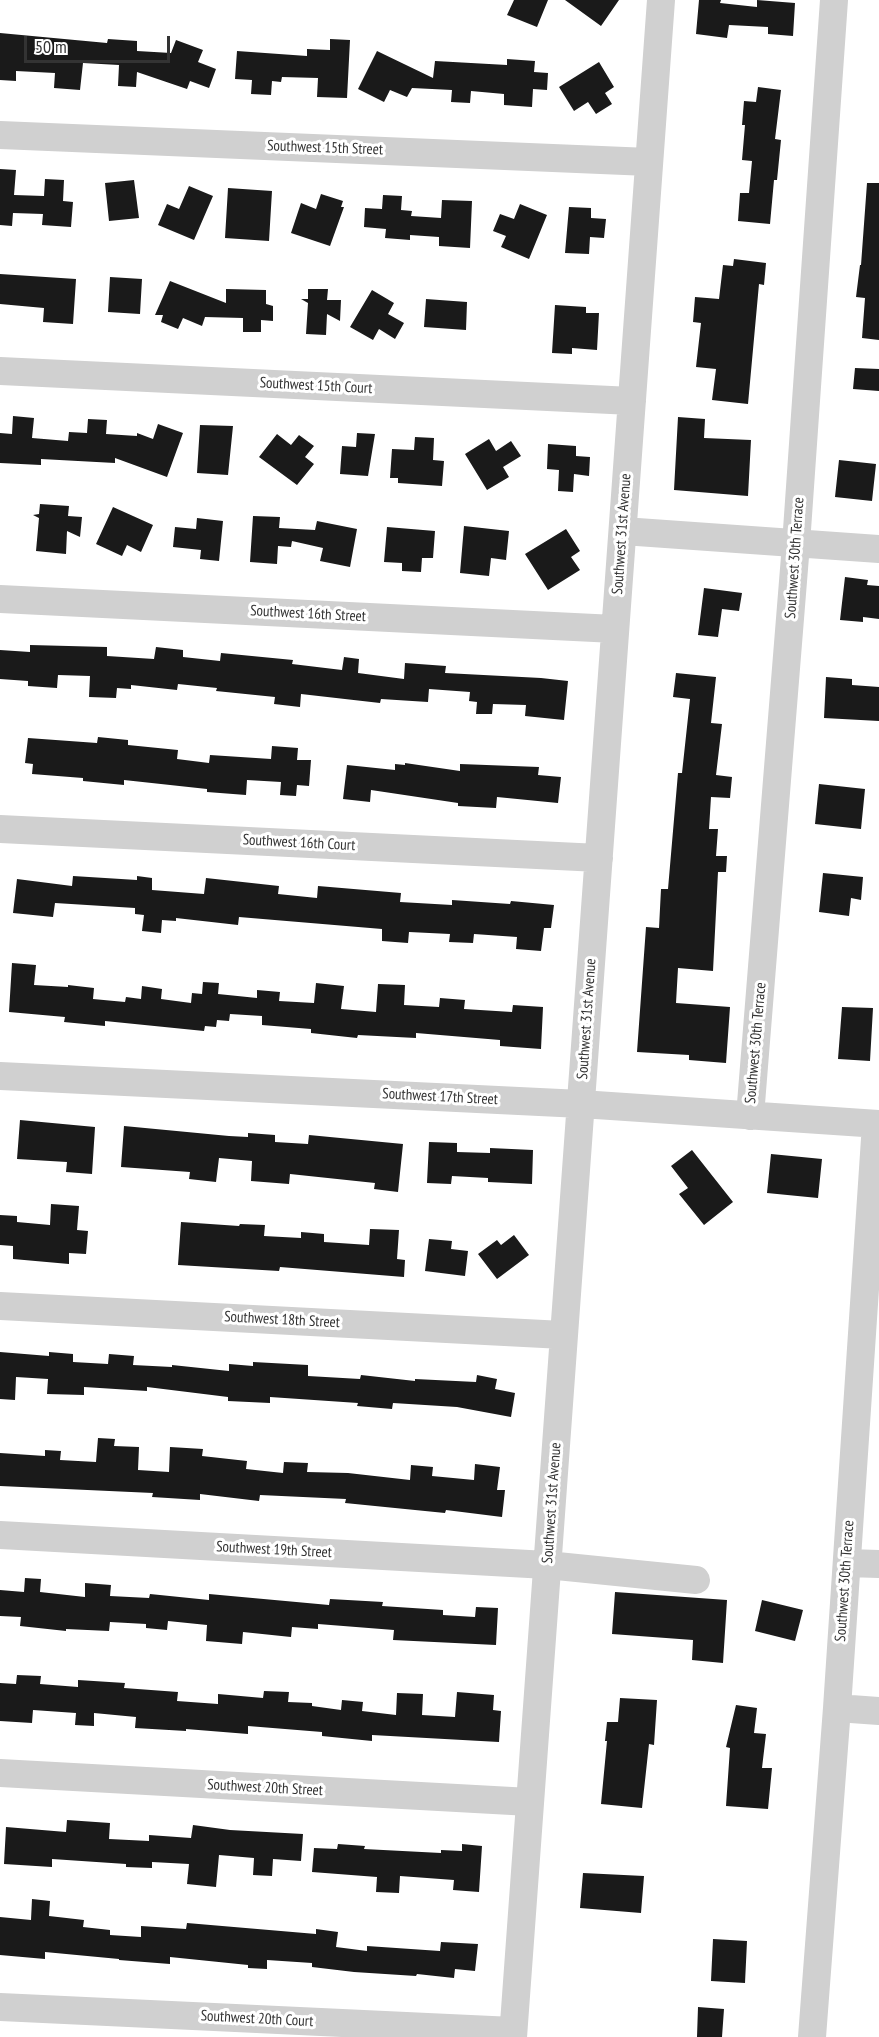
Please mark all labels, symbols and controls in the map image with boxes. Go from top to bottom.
scale bar [27,24,172,62]
text: 50 m [35,35,67,58]
street label: Southwest 15th Street [267,137,383,159]
street label: Southwest 15th Court [259,374,373,398]
street label: Southwest 31st Avenue [609,473,635,595]
street label: Southwest 30th Terrace [782,497,808,619]
street label: Southwest 16th Street [250,602,366,626]
street label: Southwest 16th Court [242,831,356,855]
street label: Southwest 31st Avenue [574,958,600,1080]
street label: Southwest 30th Terrace [742,982,770,1104]
street label: Southwest 17th Street [382,1085,498,1109]
street label: Southwest 18th Street [224,1308,340,1332]
street label: Southwest 31st Avenue [539,1442,565,1564]
street label: Southwest 30th Terrace [832,1520,858,1642]
street label: Southwest 19th Street [216,1538,332,1562]
street label: Southwest 20th Street [207,1776,323,1800]
street label: Southwest 20th Court [200,2007,314,2031]

